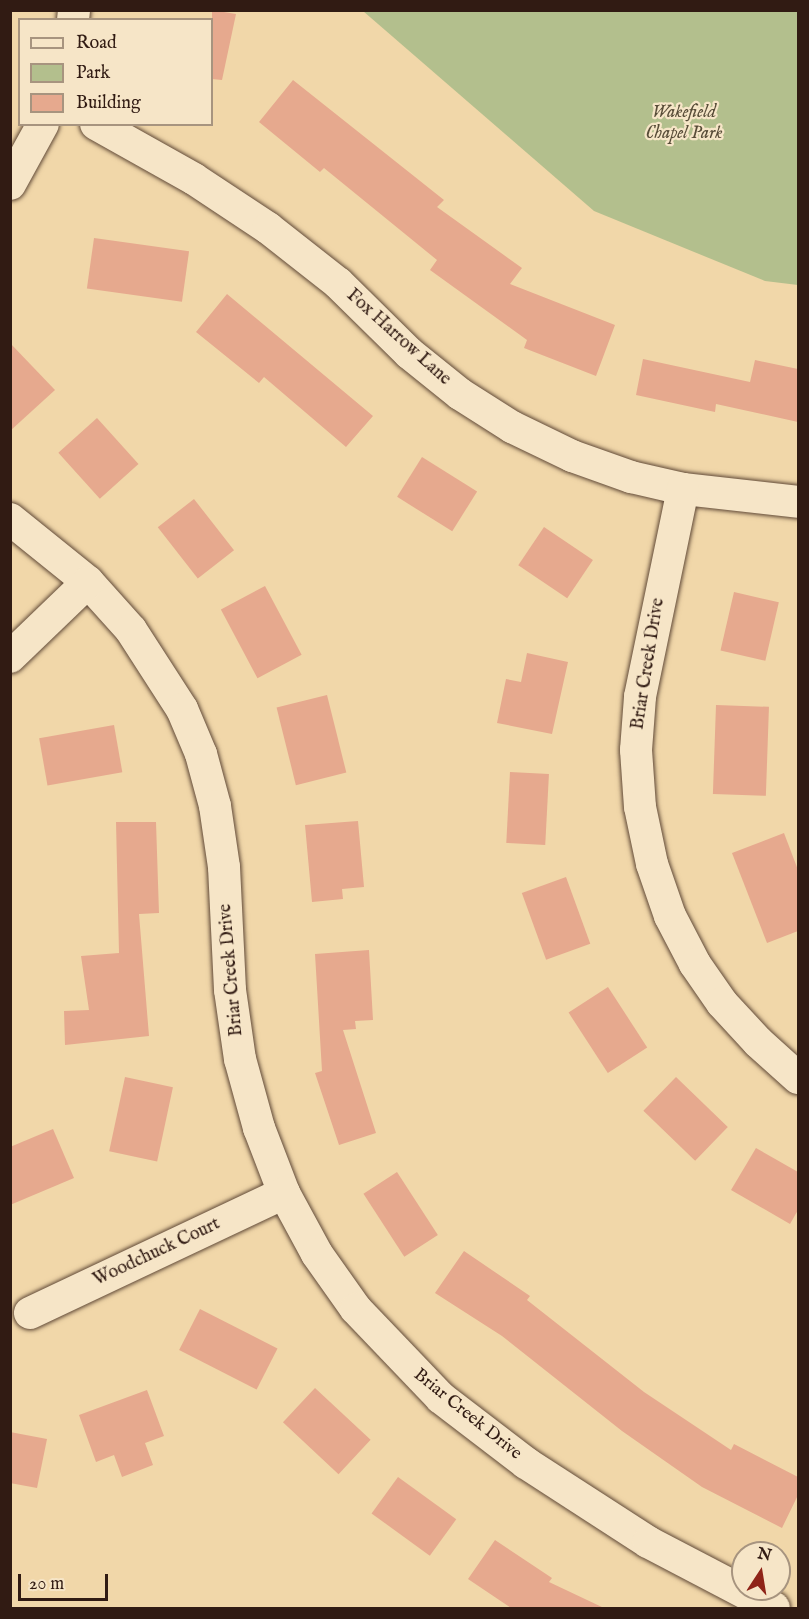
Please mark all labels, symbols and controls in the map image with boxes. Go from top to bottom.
legend [18,18,213,126]
text: Road [76,32,117,55]
text: Park [76,62,110,85]
text: Building [76,92,141,115]
park label: Wakefield Chapel Park [646,103,722,146]
street label: Fox Harrow Lane [341,285,455,391]
street label: Briar Creek Drive [628,597,670,731]
street label: Briar Creek Drive [215,903,249,1037]
street label: Woodchuck Court [90,1214,224,1292]
street label: Briar Creek Drive [408,1365,526,1465]
north arrow [731,1541,791,1601]
text: N [755,1544,773,1567]
scale bar [21,1562,111,1600]
text: 20 m [29,1573,64,1596]

